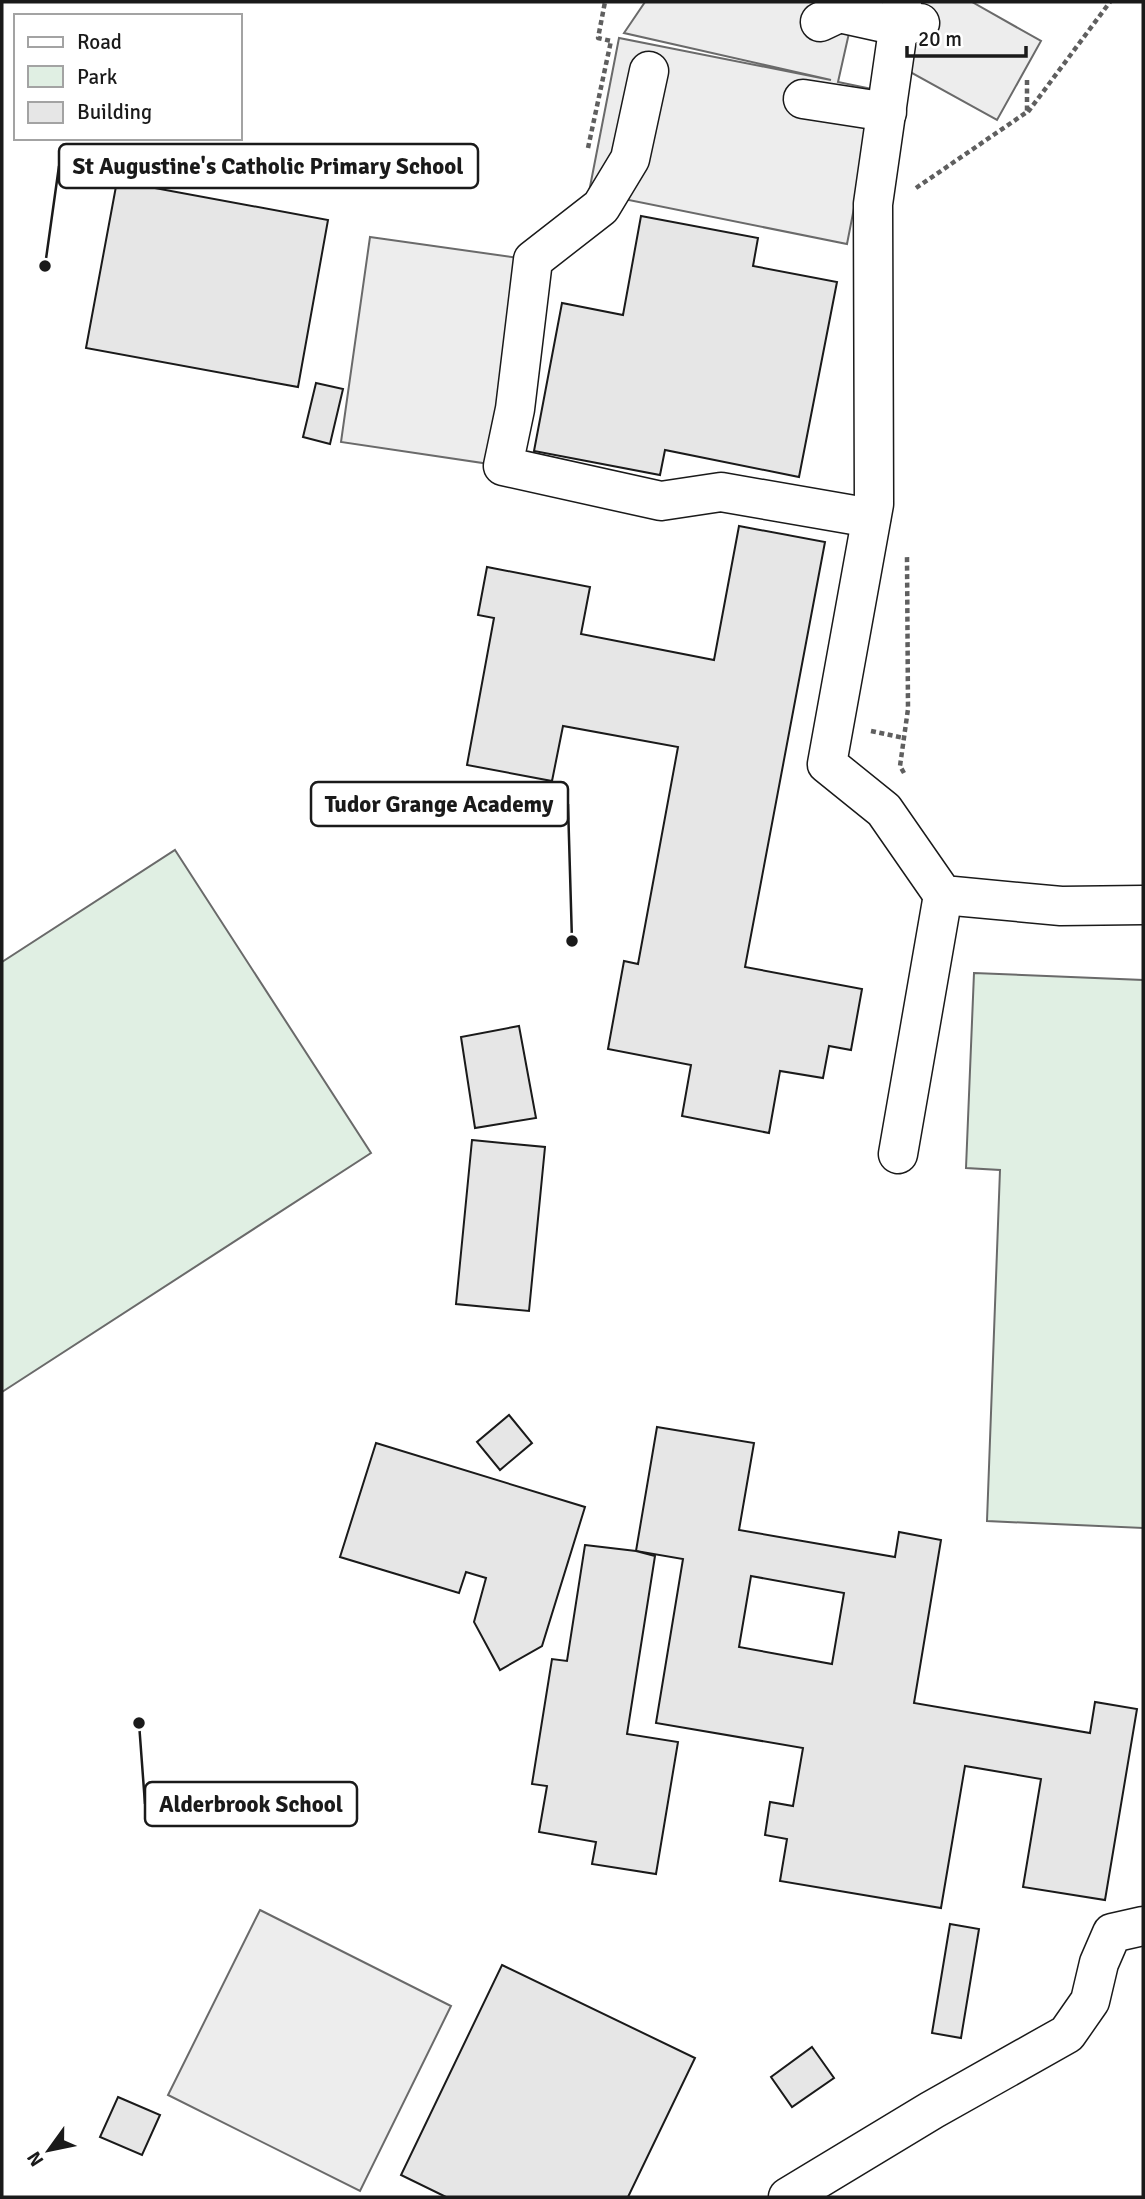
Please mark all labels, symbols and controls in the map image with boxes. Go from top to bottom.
legend [14,14,242,140]
scale bar [907,14,1026,58]
text: 20 m [918,26,962,52]
text: Road [77,29,122,55]
text: Park [77,64,118,90]
text: Building [77,99,152,125]
callout: St Augustine's Catholic Primary School [59,144,478,188]
text: St Augustine's Catholic Primary School [72,152,464,181]
callout: Tudor Grange Academy [311,782,568,826]
text: Tudor Grange Academy [325,790,554,819]
callout: Alderbrook School [145,1782,357,1826]
text: Alderbrook School [159,1790,343,1819]
north arrow [14,2115,84,2185]
text: N [22,2147,49,2171]

